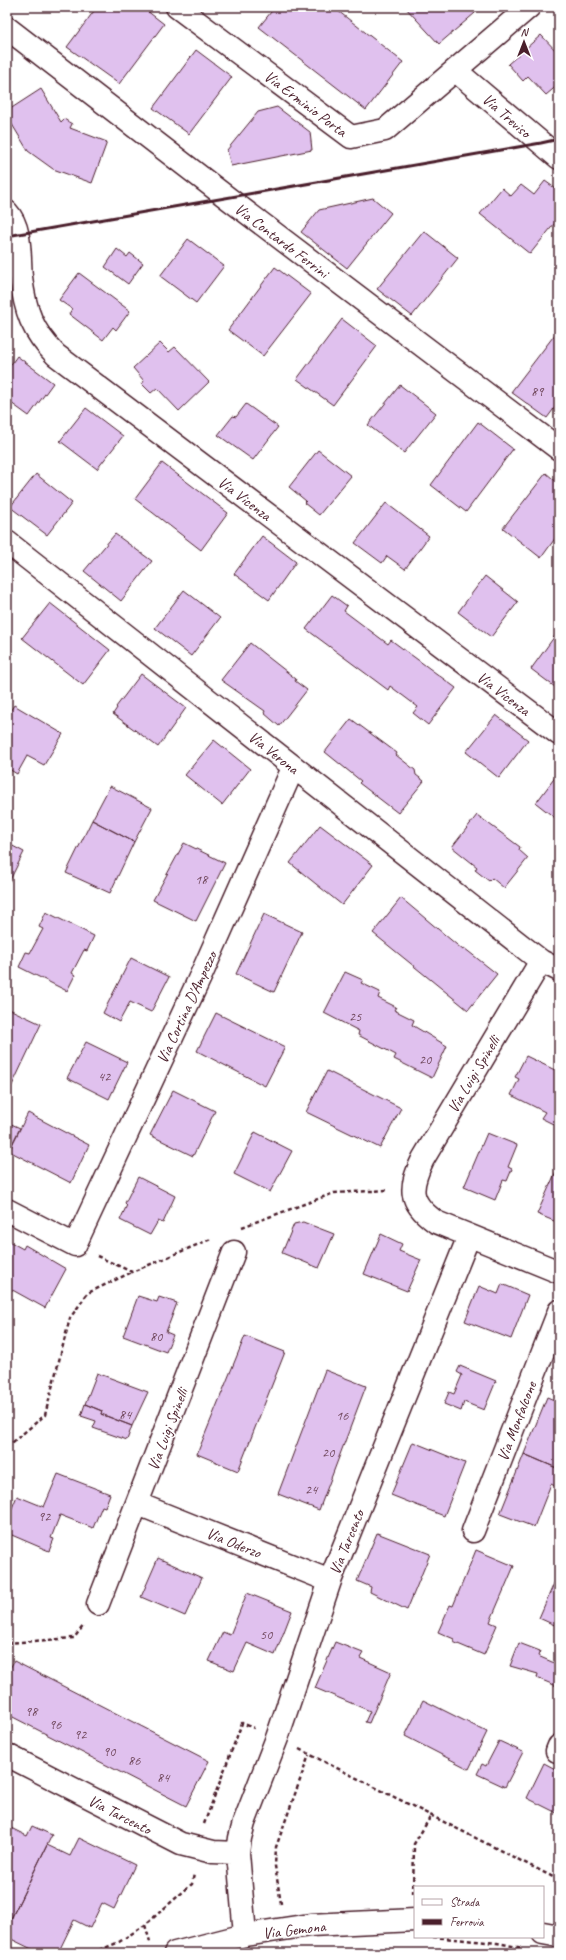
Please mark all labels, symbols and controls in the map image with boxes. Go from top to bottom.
north arrow [504,22,544,62]
text: N [521,25,530,39]
street label: Via Erminio Porta [260,66,352,142]
street label: Via Treviso [478,89,537,144]
street label: Via Contardo Ferrini [230,199,334,284]
house number: 89 [531,383,545,400]
street label: Via Vicenza [214,472,276,526]
street label: Via Vicenza [473,667,535,721]
street label: Via Verona [244,727,304,780]
house number: 18 [195,871,209,888]
street label: Via Cortina D'Ampezzo [152,946,223,1067]
house number: 25 [349,1008,362,1025]
street label: Via Luigi Spinelli [443,1031,506,1117]
house number: 20 [419,1051,433,1068]
house number: 42 [98,1068,112,1085]
house number: 80 [150,1328,164,1345]
street label: Via Monfalcone [493,1377,542,1464]
street label: Via Luigi Spinelli [143,1384,193,1473]
house number: 84 [119,1406,133,1423]
house number: 16 [336,1407,349,1424]
house number: 20 [322,1444,336,1461]
house number: 24 [305,1481,319,1498]
street label: Via Tarcento [325,1505,370,1578]
house number: 92 [38,1508,52,1525]
street label: Via Oderzo [203,1523,265,1563]
house number: 50 [260,1626,274,1643]
house number: 98 [25,1703,39,1720]
house number: 96 [49,1716,62,1733]
house number: 92 [74,1726,88,1743]
house number: 90 [103,1743,117,1760]
house number: 86 [128,1752,141,1769]
house number: 84 [157,1769,171,1786]
street label: Via Tarcento [85,1791,157,1840]
legend [414,1886,544,1938]
text: Strada [450,1894,480,1910]
text: Ferrovia [450,1914,484,1930]
street label: Via Gemona [262,1916,328,1944]

